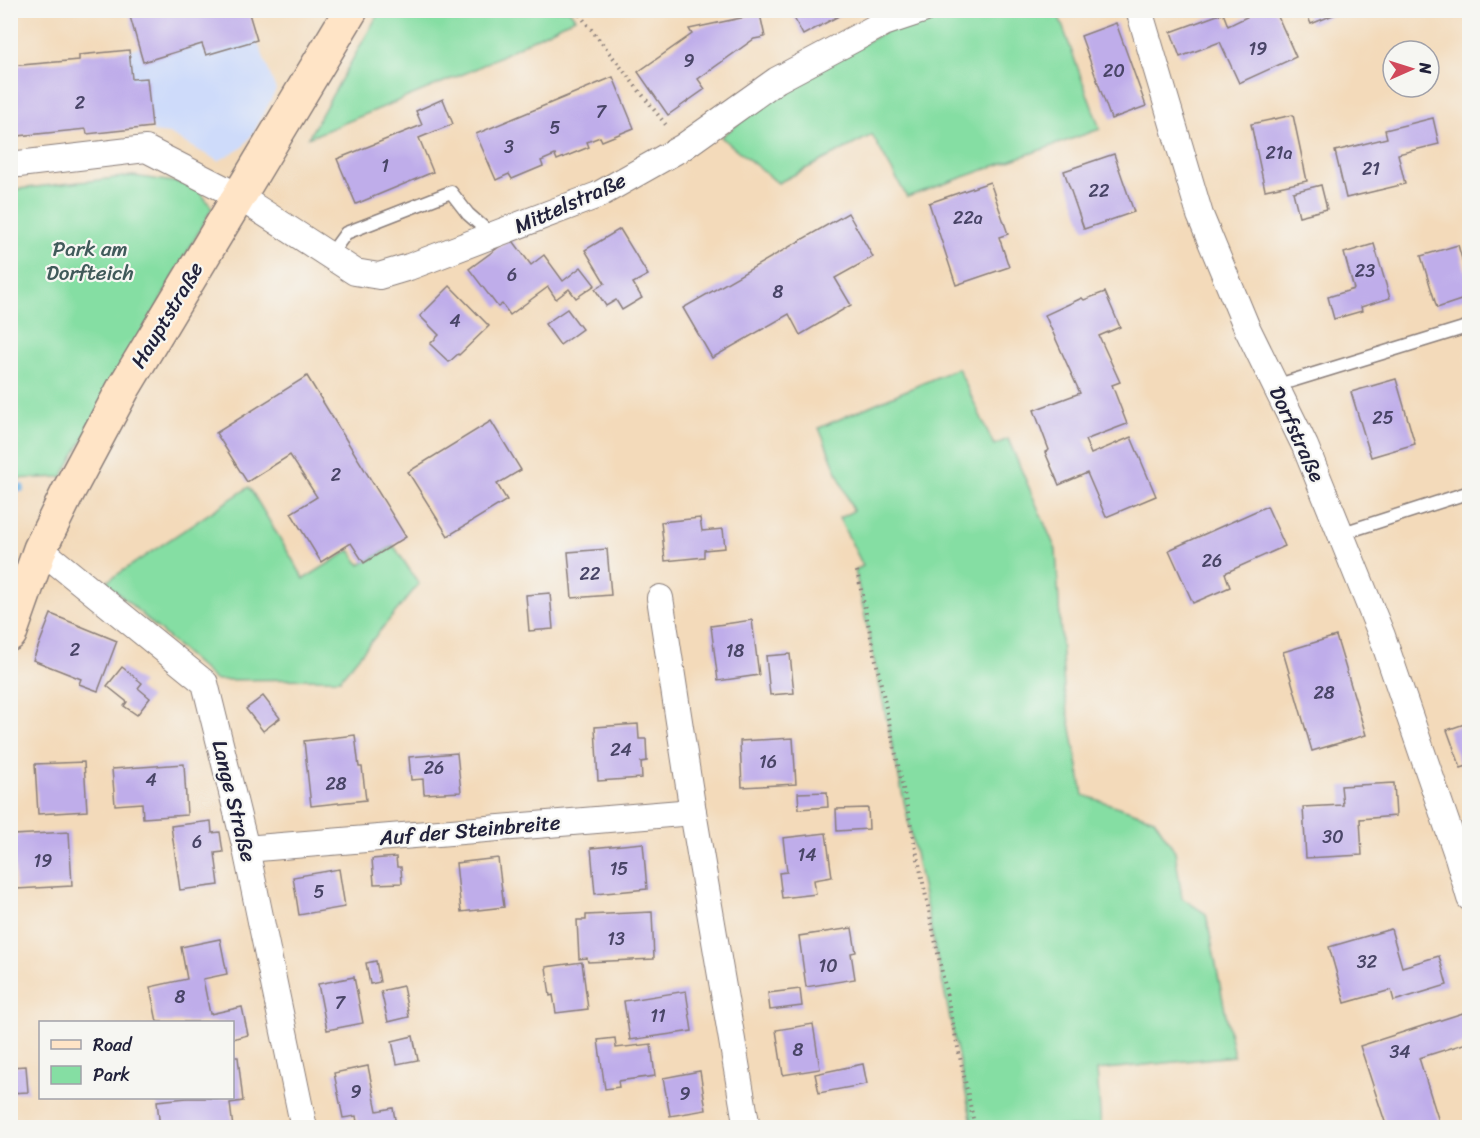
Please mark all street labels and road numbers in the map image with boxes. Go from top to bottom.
street label: Mittelstraße [508,161,633,245]
street label: Hauptstraße [120,254,214,376]
street label: Dorfstraße [1258,380,1336,488]
street label: Lange Straße [201,736,268,866]
street label: Auf der Steinbreite [377,803,562,857]

